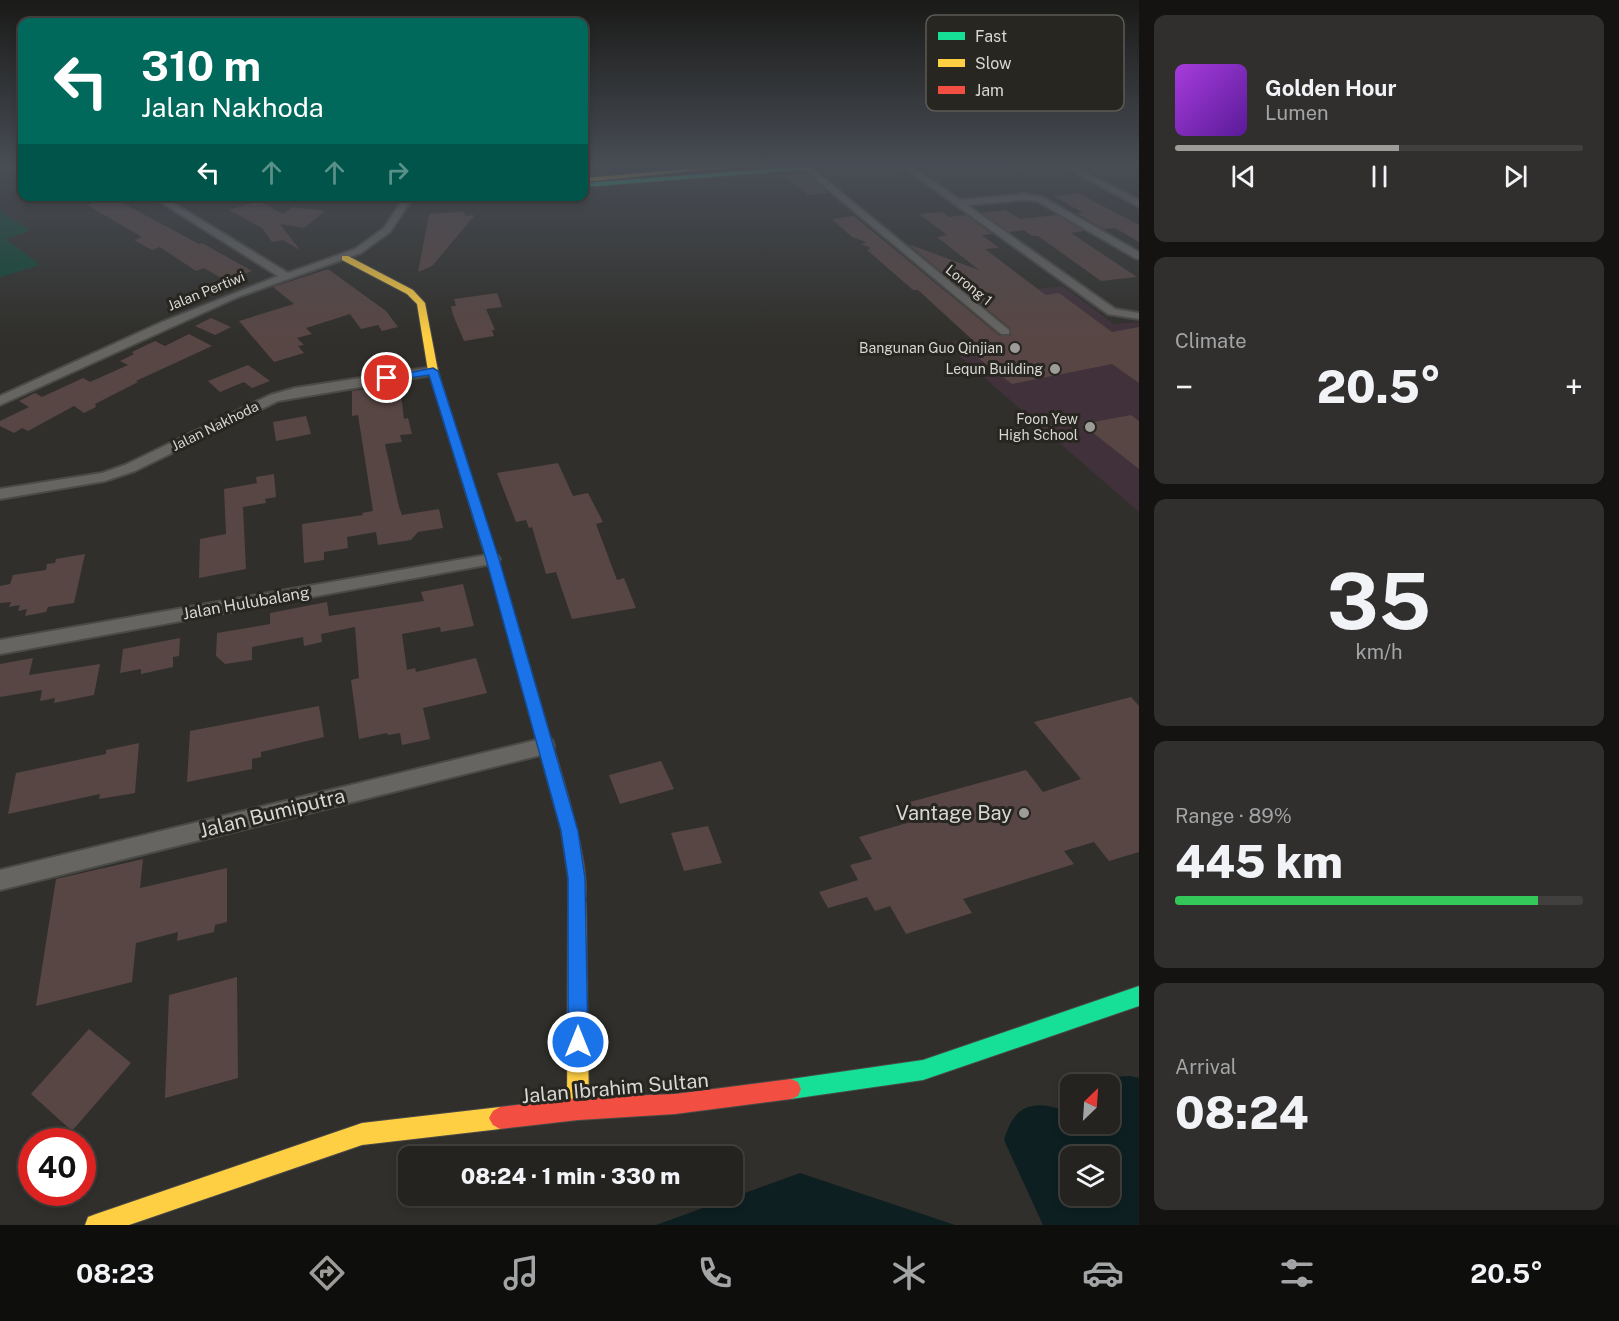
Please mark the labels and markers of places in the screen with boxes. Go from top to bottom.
place label: Bangunan Guo Qinjian [859,340,1003,356]
marker: Bangunan Guo Qinjian [1008,341,1022,355]
pin [361,352,412,403]
place label: Lequn Building [945,361,1043,377]
marker: Lequn Building [1048,362,1062,376]
place label: Foon Yew High School [999,411,1078,443]
marker: Foon Yew High School [1083,420,1097,434]
place label: Vantage Bay [895,801,1012,825]
marker: Vantage Bay [1017,806,1031,820]

